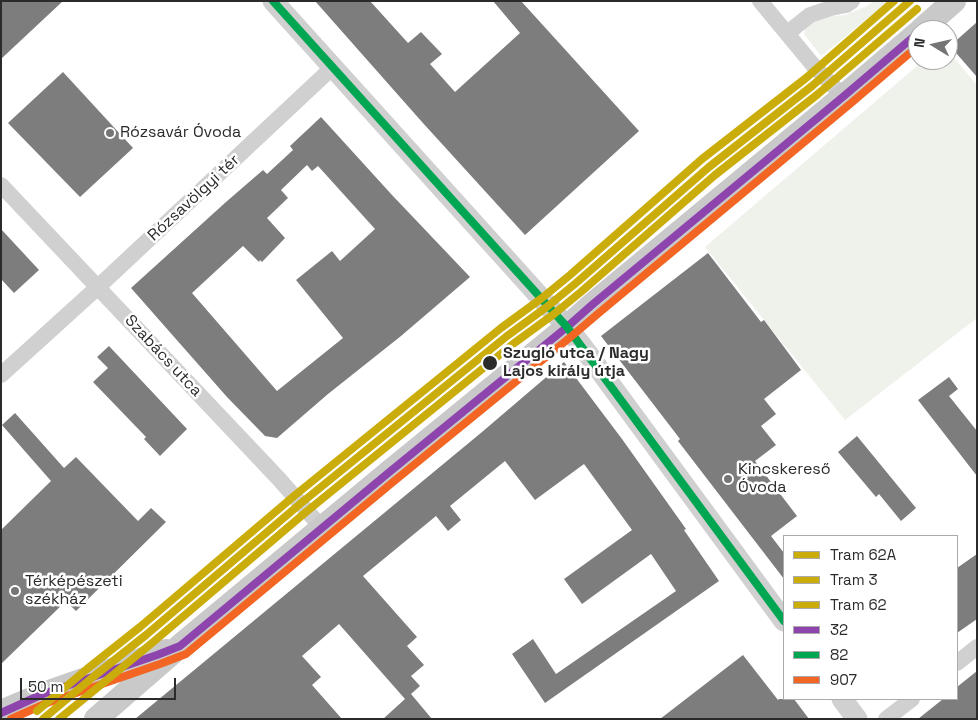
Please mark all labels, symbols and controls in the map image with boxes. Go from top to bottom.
north arrow [908,20,958,70]
text: N [910,37,929,49]
place label: Rózsavár Óvoda [120,123,241,143]
marker: Rózsavár Óvoda [104,127,116,139]
street label: Rózsavölgyi tér [144,151,244,245]
street label: Szabács utca [120,311,206,401]
place label: Szugló utca / Nagy Lajos király útja [503,344,649,382]
marker: Szugló utca / Nagy Lajos király útja [481,354,499,372]
place label: Kincskereső Óvoda [738,460,831,498]
marker: Kincskereső Óvoda [722,473,734,485]
legend [783,535,958,700]
text: Tram 62A [830,545,896,564]
text: Tram 3 [830,570,878,589]
place label: Térképészeti székház [25,572,123,610]
marker: Térképészeti székház [9,585,21,597]
text: Tram 62 [830,595,887,614]
text: 32 [830,620,848,639]
text: 82 [830,645,848,664]
scale bar [22,668,179,700]
text: 907 [830,670,857,689]
text: 50 m [28,677,63,696]

